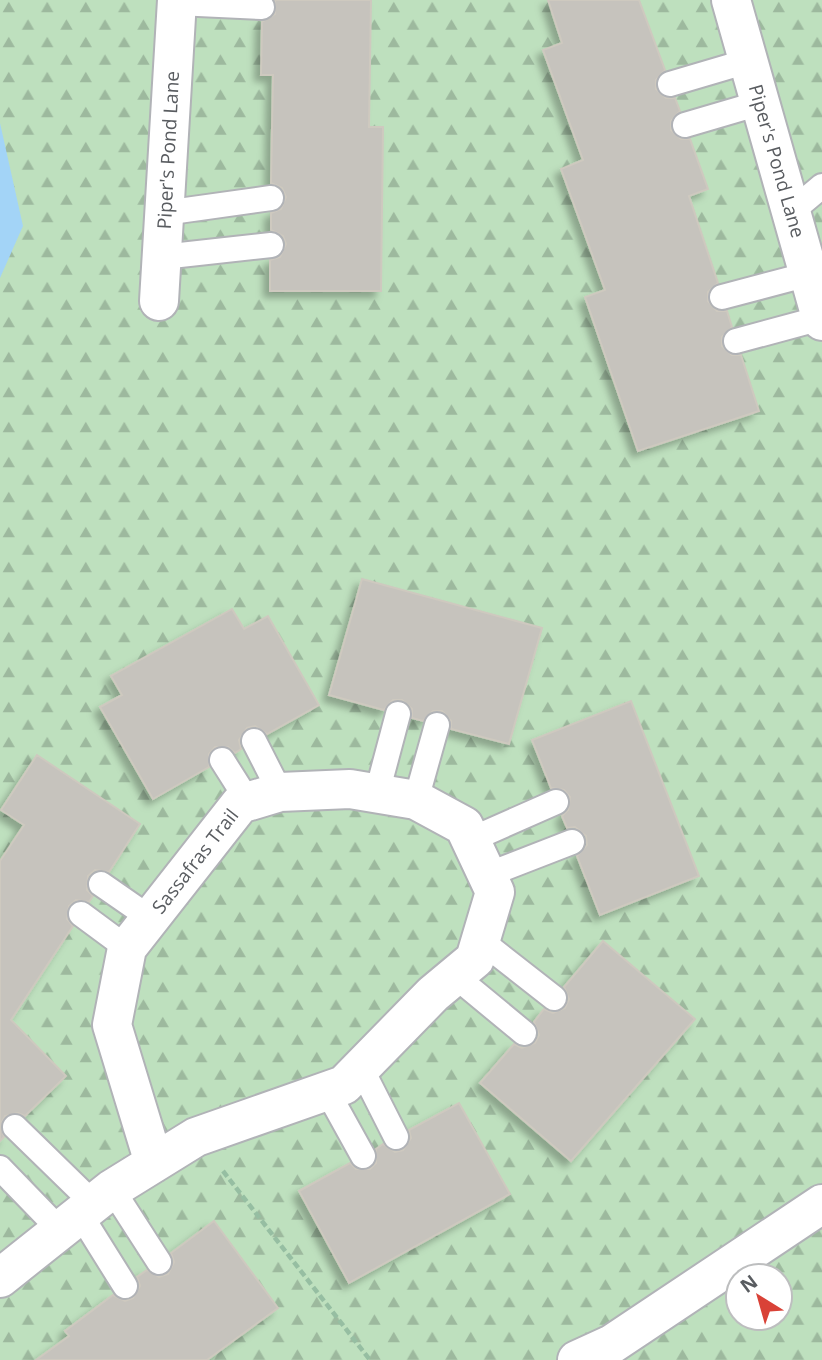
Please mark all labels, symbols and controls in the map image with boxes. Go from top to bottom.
street label: Piper's Pond Lane [151,70,185,230]
street label: Piper's Pond Lane [743,81,811,241]
street label: Sassafras Trail [146,803,244,919]
north arrow [724,1262,794,1332]
text: N [735,1268,763,1298]

